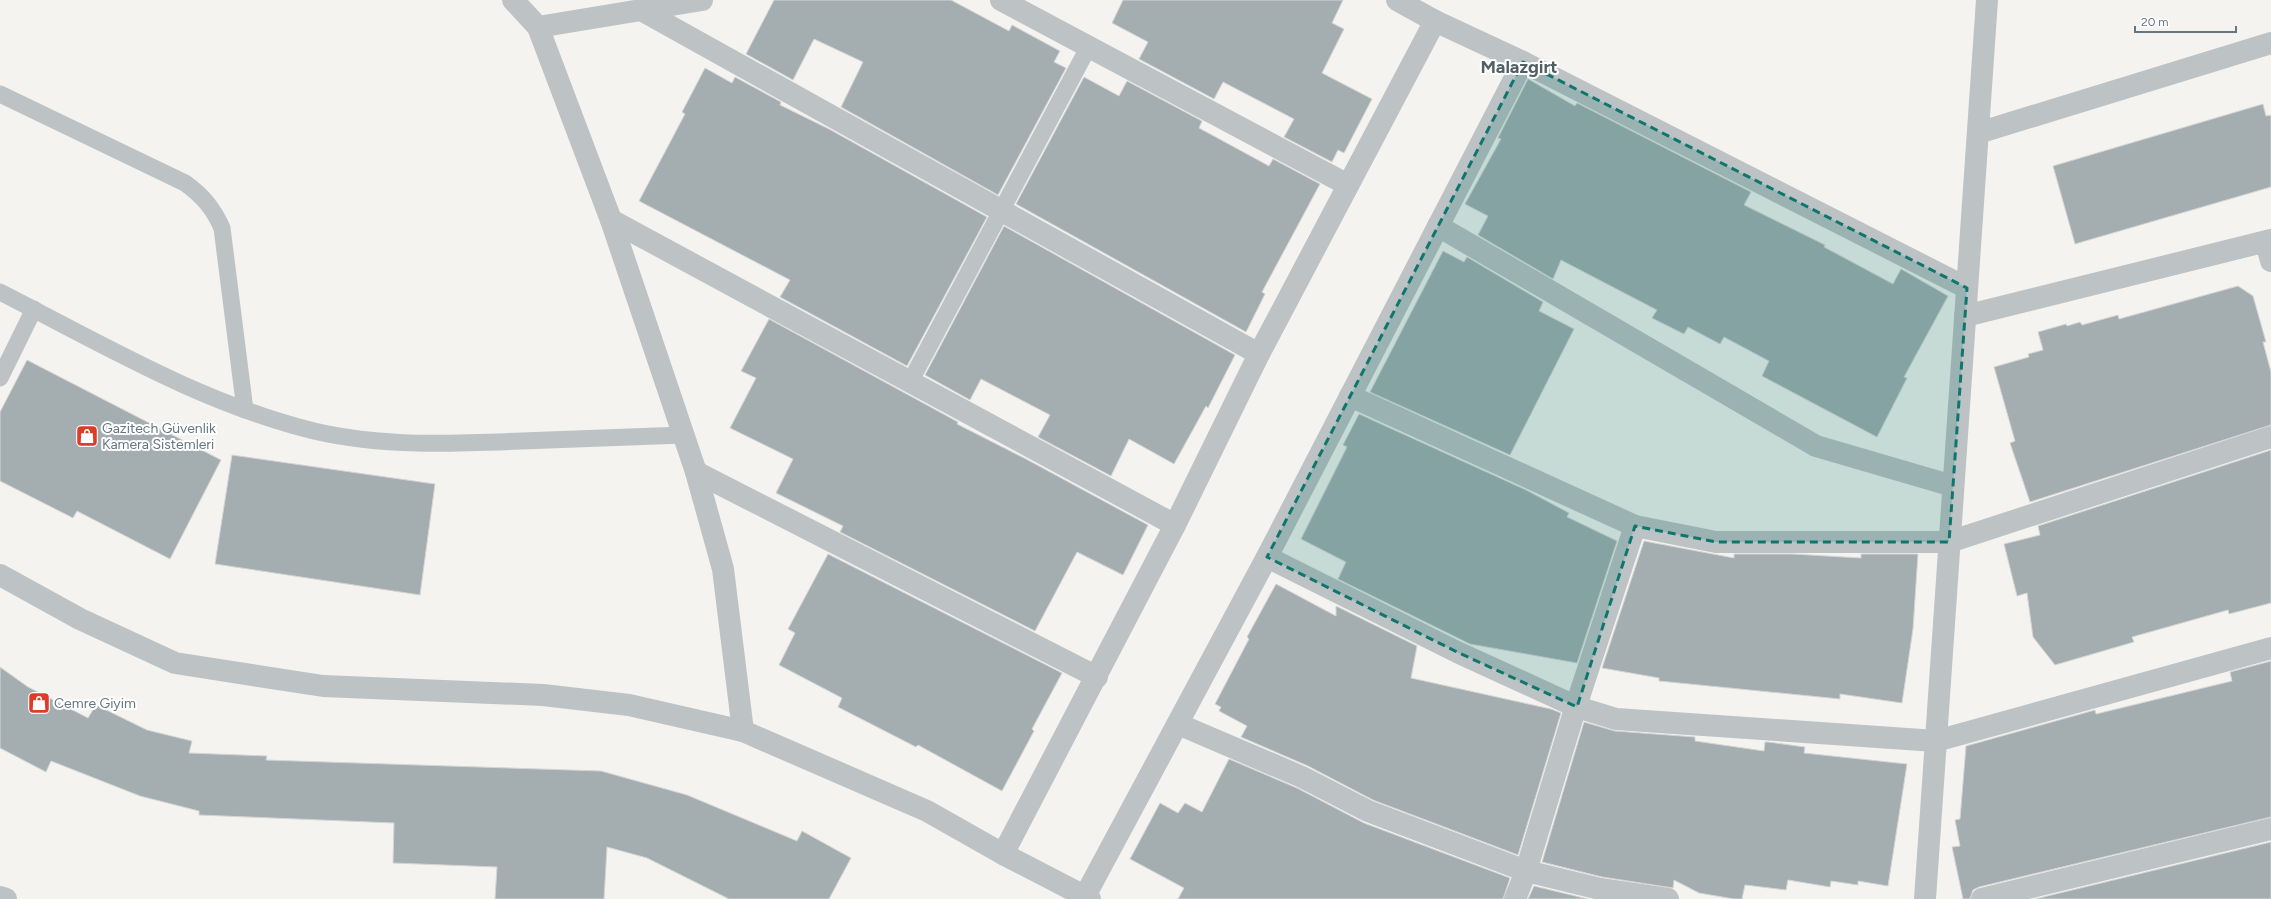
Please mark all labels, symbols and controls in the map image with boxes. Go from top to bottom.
scale bar [2135,8,2236,34]
text: 20 m [2141,15,2169,29]
district label: Malazgirt [1480,56,1558,78]
place label: Gazitech Güvenlik Kamera Sistemleri [102,420,216,453]
shop icon: Gazitech Güvenlik Kamera Sistemleri [74,423,100,449]
shop icon: Cemre Giyim [26,690,52,716]
place label: Cemre Giyim [54,695,136,712]

